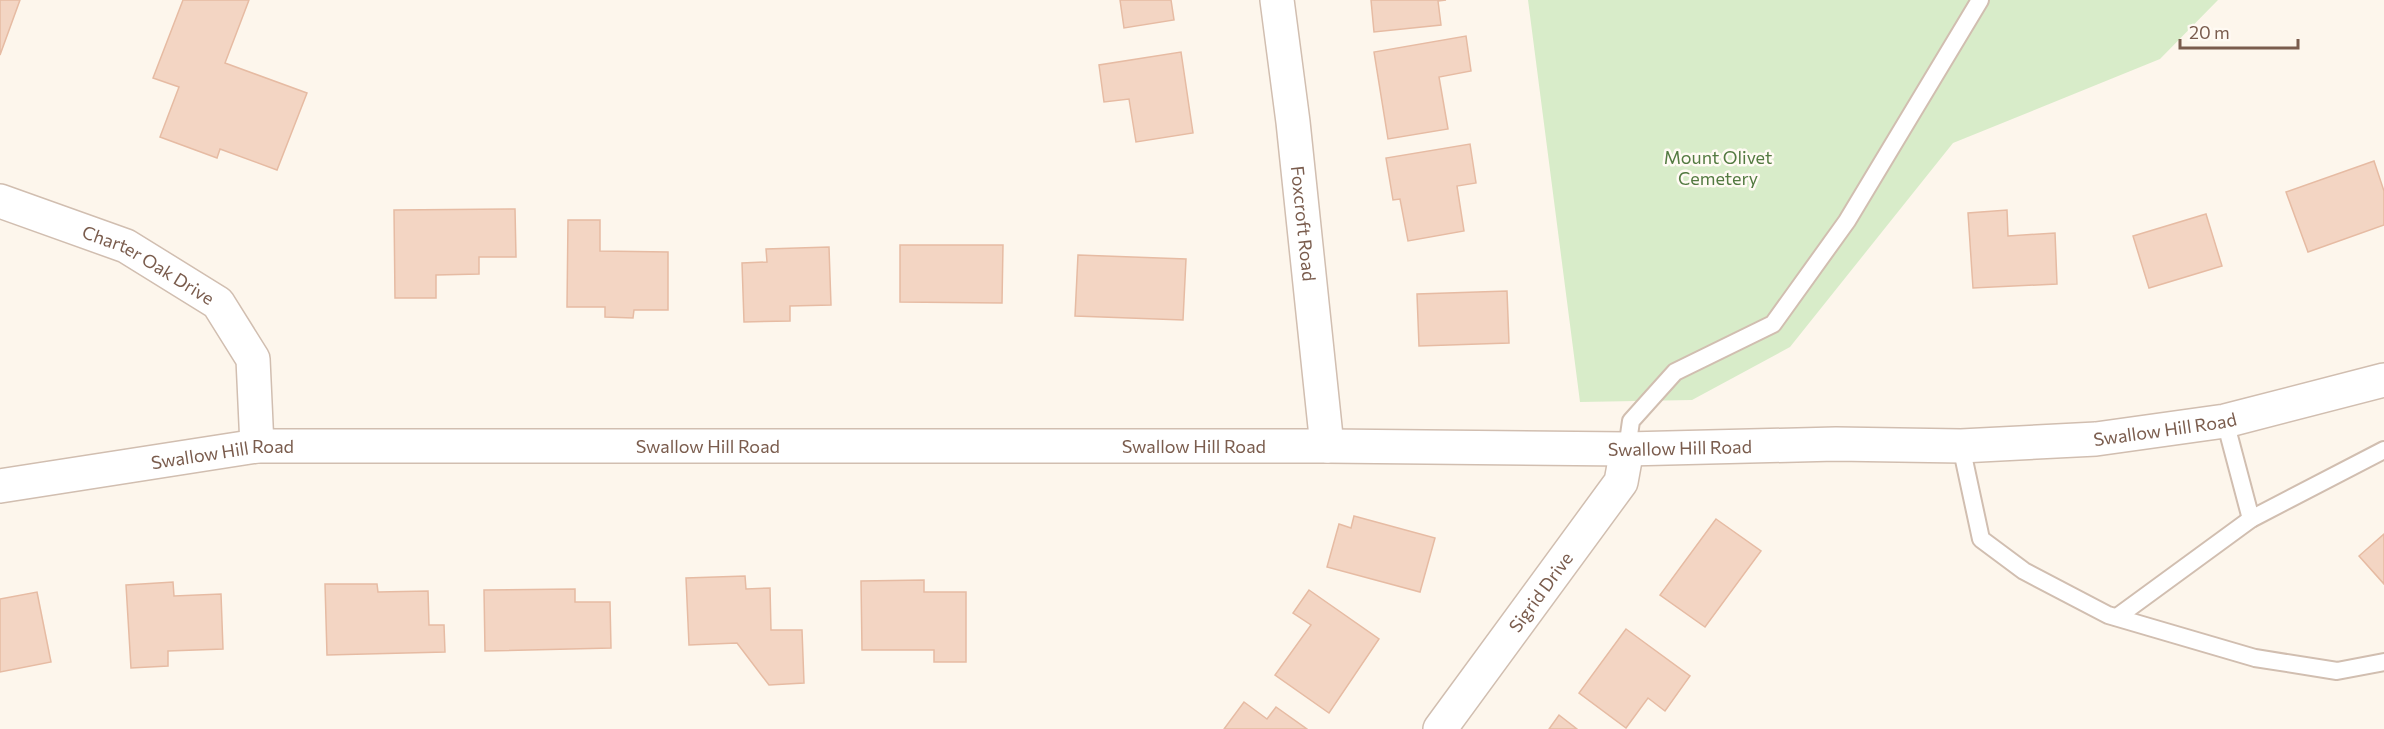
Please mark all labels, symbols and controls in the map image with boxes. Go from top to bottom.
scale bar [2180,12,2298,50]
text: 20 m [2189,21,2230,43]
park label: Mount Olivet Cemetery [1664,146,1772,189]
street label: Foxcroft Road [1287,165,1321,282]
street label: Charter Oak Drive [79,220,219,309]
street label: Swallow Hill Road [2092,407,2239,450]
street label: Swallow Hill Road [149,435,294,473]
street label: Swallow Hill Road [636,435,780,457]
street label: Swallow Hill Road [1122,435,1266,457]
street label: Swallow Hill Road [1608,435,1752,460]
street label: Sigrid Drive [1504,547,1577,636]

